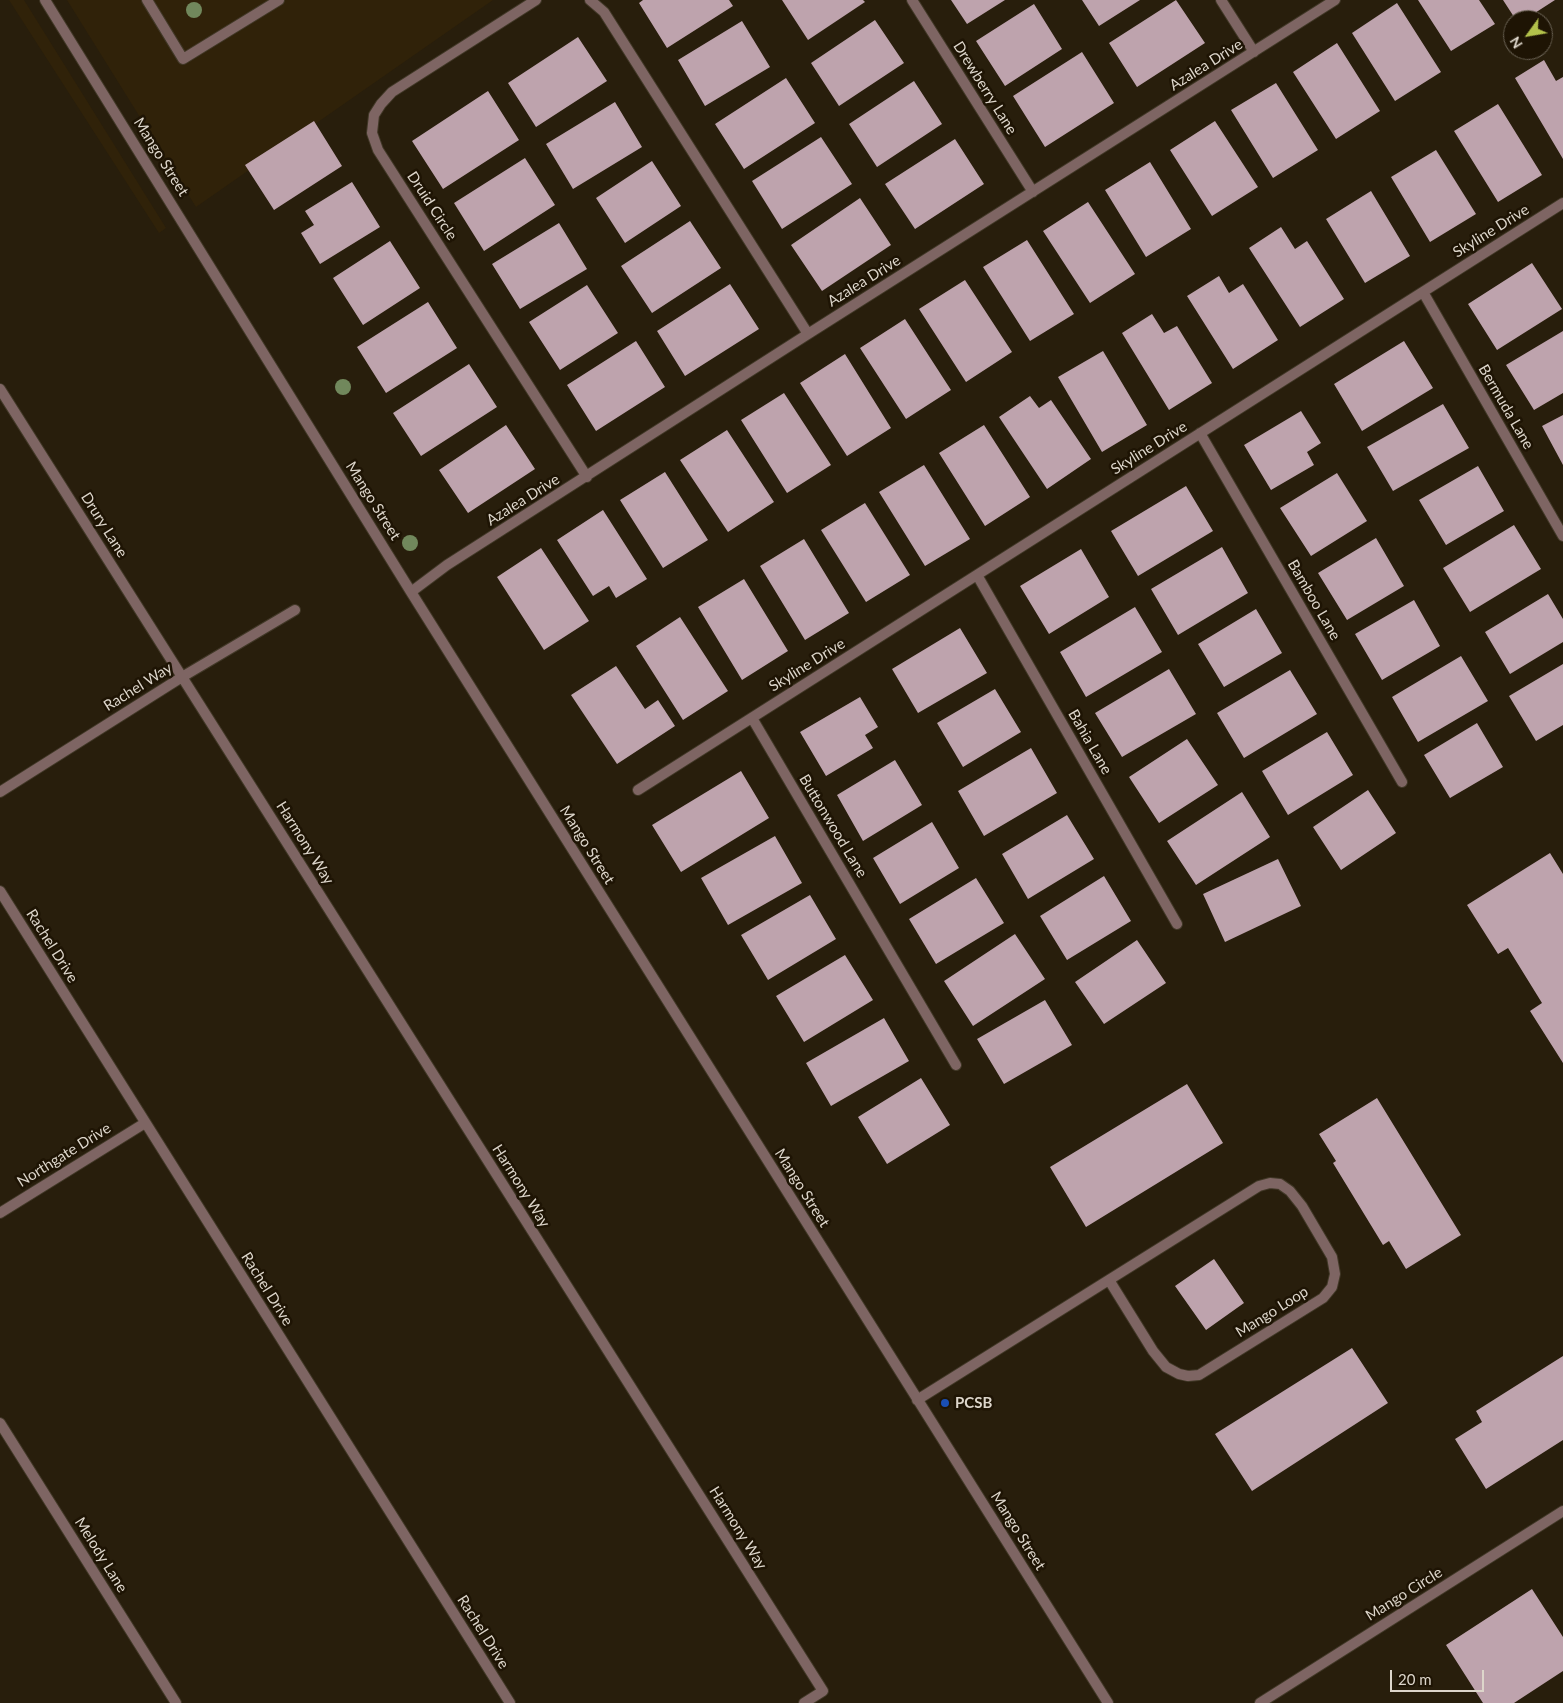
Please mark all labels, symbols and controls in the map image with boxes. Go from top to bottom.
north arrow [1503,10,1553,60]
text: N [1506,34,1526,52]
street label: Azalea Drive [1166,35,1246,95]
street label: Drewberry Lane [949,38,1021,138]
street label: Mango Street [130,114,192,200]
street label: Druid Circle [403,168,461,244]
street label: Skyline Drive [1450,200,1532,262]
street label: Azalea Drive [824,251,904,311]
street label: Bermuda Lane [1475,361,1537,453]
street label: Skyline Drive [1108,417,1190,479]
street label: Mango Street [342,458,404,544]
street label: Azalea Drive [483,470,563,530]
street label: Drury Lane [77,489,131,561]
street label: Bamboo Lane [1284,556,1344,644]
street label: Skyline Drive [766,634,848,696]
street label: Rachel Way [100,659,176,715]
street label: Bahia Lane [1064,706,1116,778]
street label: Buttonwood Lane [795,771,871,881]
street label: Harmony Way [272,798,338,888]
street label: Mango Street [556,802,618,888]
street label: Rachel Drive [22,906,82,986]
street label: Northgate Drive [14,1119,114,1191]
street label: Harmony Way [488,1141,554,1231]
street label: Mango Street [771,1145,833,1231]
street label: Rachel Drive [237,1249,297,1329]
street label: Mango Loop [1232,1283,1312,1341]
place label: PCSB [955,1394,992,1412]
marker: PCSB [939,1397,951,1409]
street label: Harmony Way [705,1483,771,1573]
street label: Mango Street [987,1488,1049,1574]
street label: Melody Lane [71,1514,131,1596]
street label: Mango Circle [1362,1563,1446,1625]
street label: Rachel Drive [453,1592,513,1672]
scale bar [1393,1660,1487,1692]
text: 20 m [1398,1670,1432,1688]

